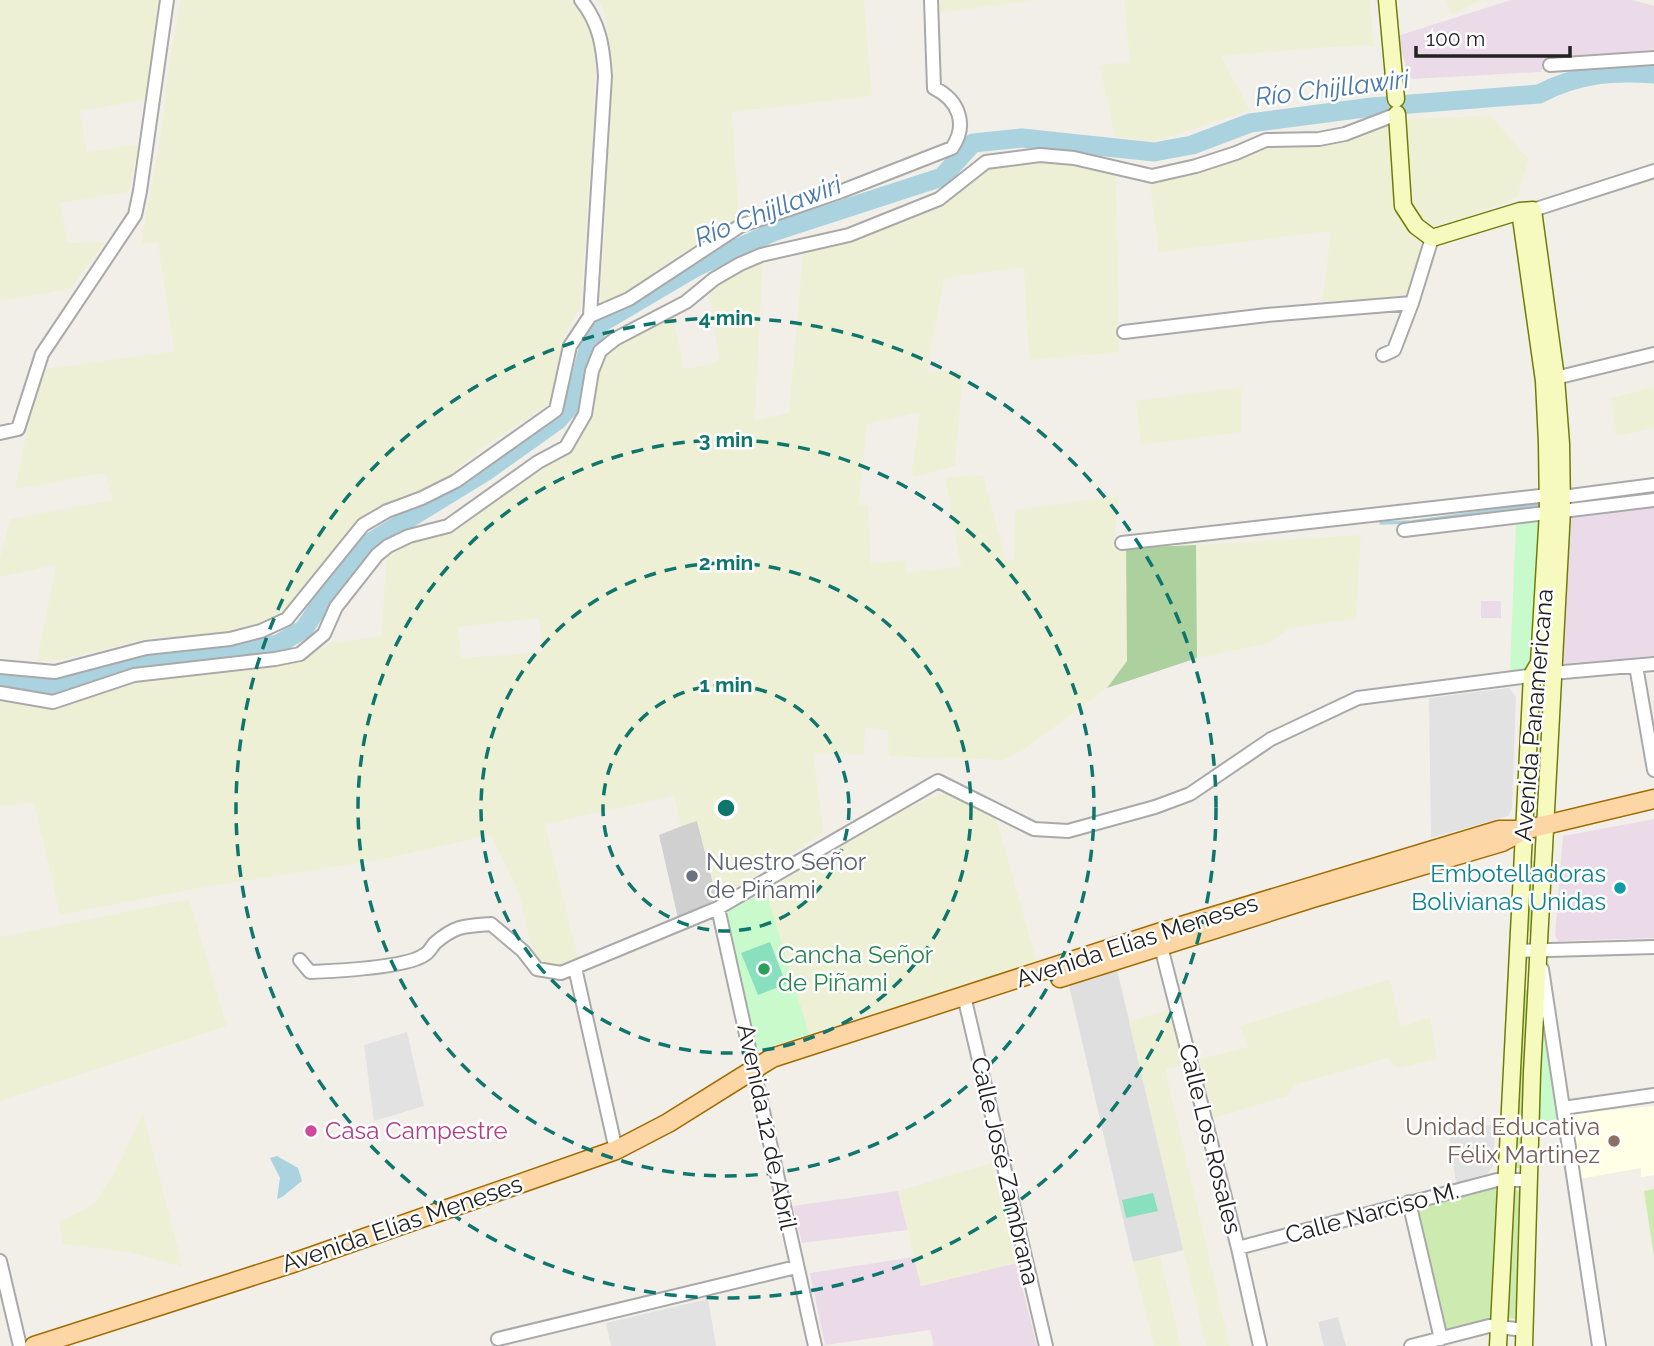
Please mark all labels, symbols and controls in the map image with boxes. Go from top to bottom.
scale bar [1416,14,1570,58]
text: 100 m [1426,26,1485,51]
water label: Río Chijllawiri [1253,64,1412,112]
water label: Río Chijllawiri [690,169,847,253]
text: 4 min [699,305,753,330]
text: 3 min [699,427,753,452]
text: 2 min [699,550,753,575]
street label: Avenida Panamericana [1508,588,1559,842]
text: 1 min [699,672,753,697]
centre of rings [714,796,738,820]
place label: Nuestro Señor de Piñami [706,847,867,904]
place label: Embotelladoras Bolivianas Unidas [1411,859,1606,916]
marker: Nuestro Señor de Piñami [684,868,700,884]
marker: Embotelladoras Bolivianas Unidas [1612,880,1628,896]
street label: Avenida Elías Meneses [1012,888,1261,993]
place label: Cancha Señor de Piñami [778,940,934,997]
marker: Cancha Señor de Piñami [756,961,772,977]
street label: Avenida 12 de Abril [732,1021,804,1233]
street label: Calle Los Rosales [1173,1041,1248,1237]
street label: Calle José Zambrana [965,1054,1046,1288]
place label: Unidad Educativa Félix Martinez [1405,1112,1600,1169]
place label: Casa Campestre [325,1116,508,1145]
marker: Casa Campestre [303,1123,319,1139]
marker: Unidad Educativa Félix Martinez [1606,1133,1622,1149]
street label: Avenida Elías Meneses [278,1169,526,1278]
street label: Calle Narciso M. [1282,1175,1462,1250]

